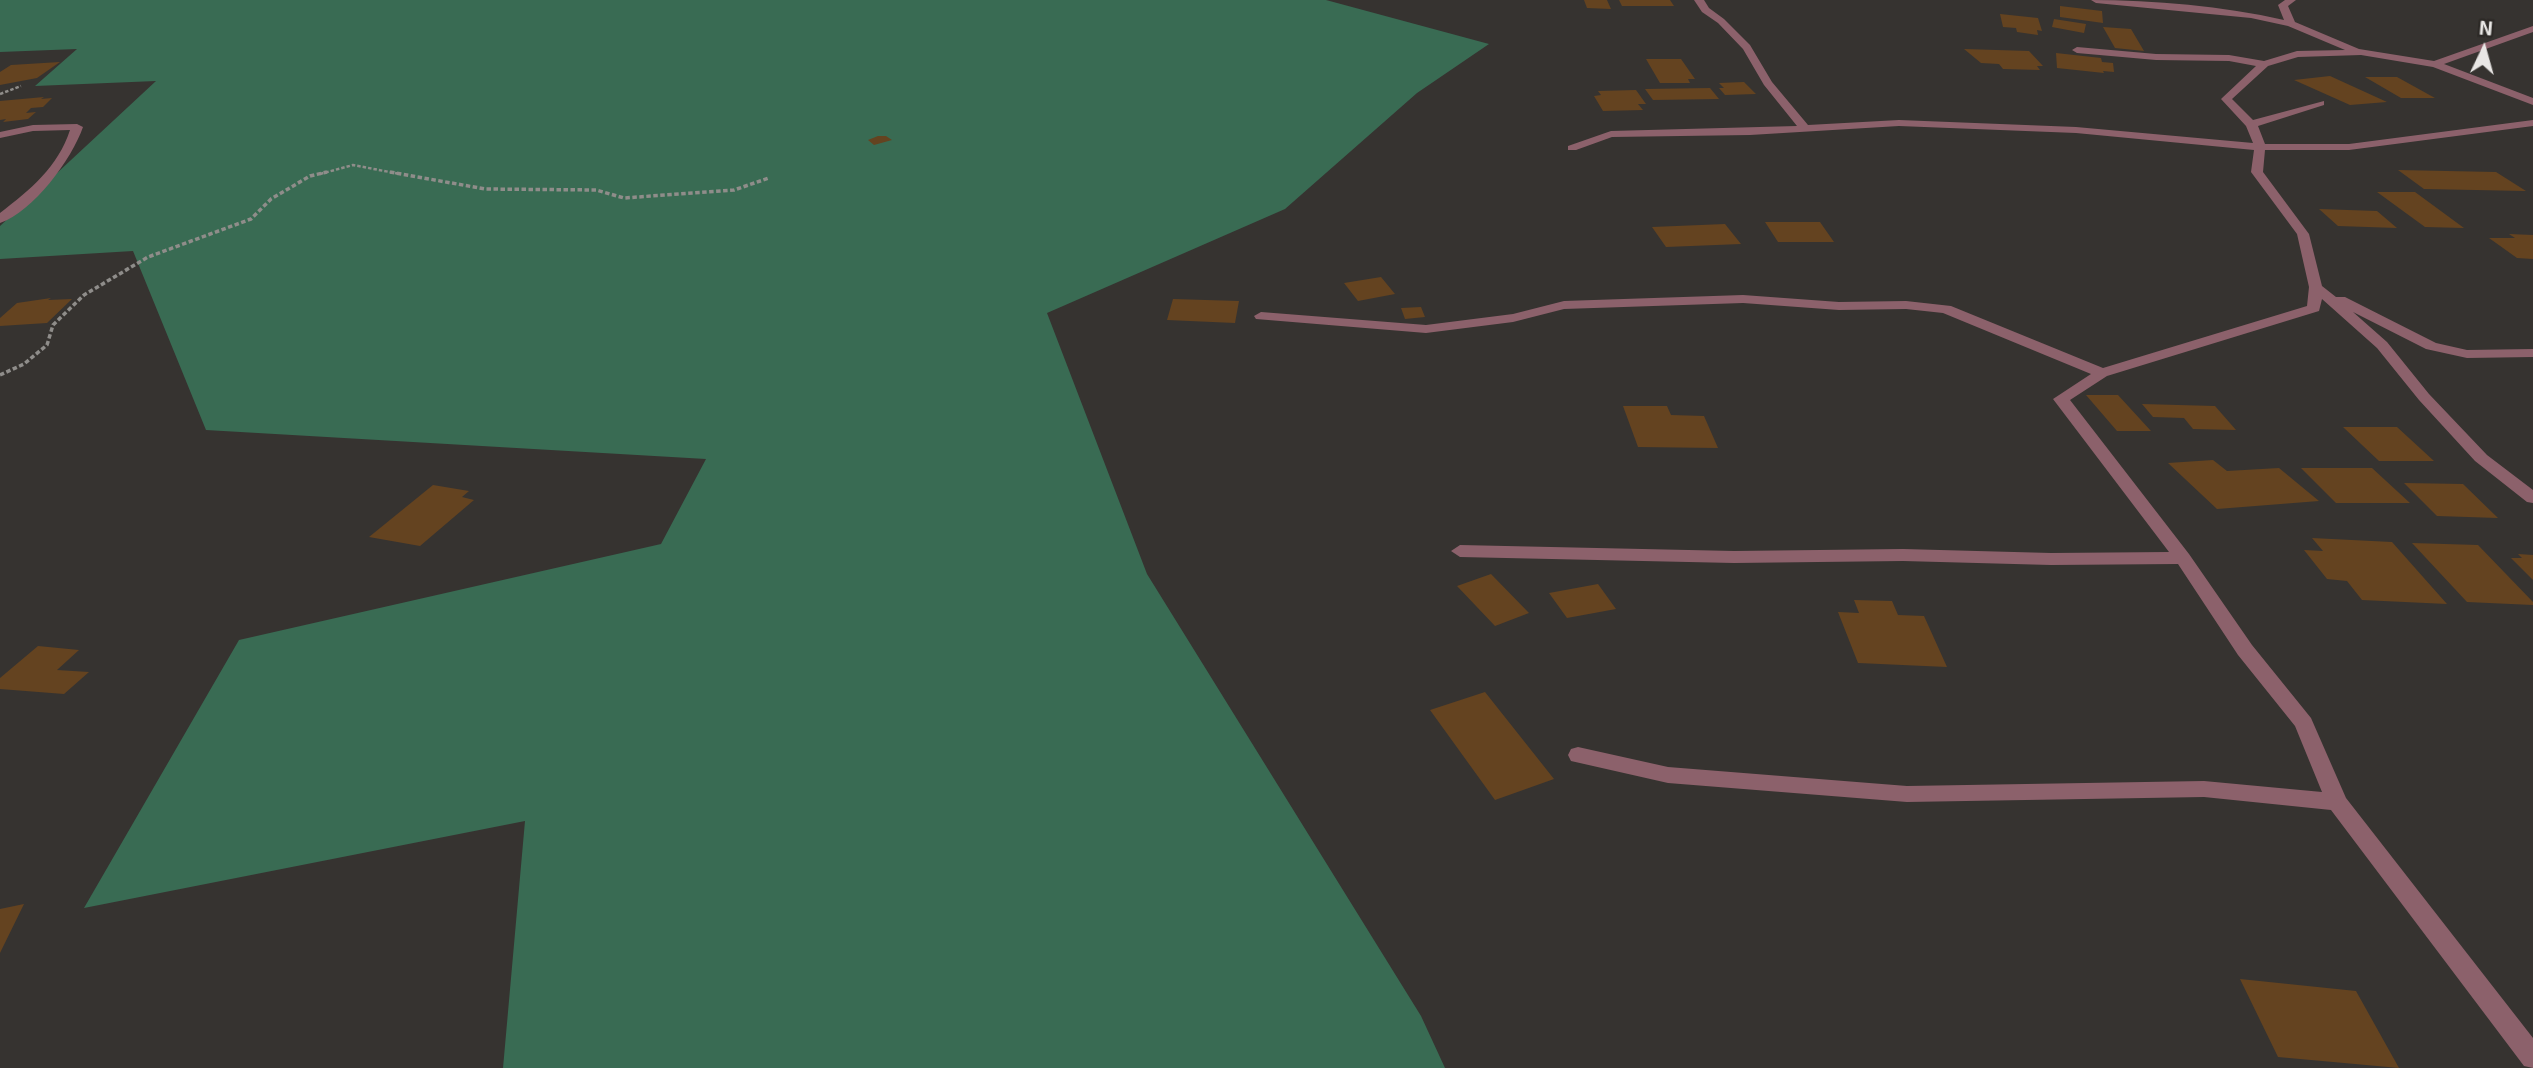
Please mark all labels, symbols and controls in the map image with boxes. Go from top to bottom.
north arrow [2449,14,2519,84]
text: N [2478,16,2494,40]

